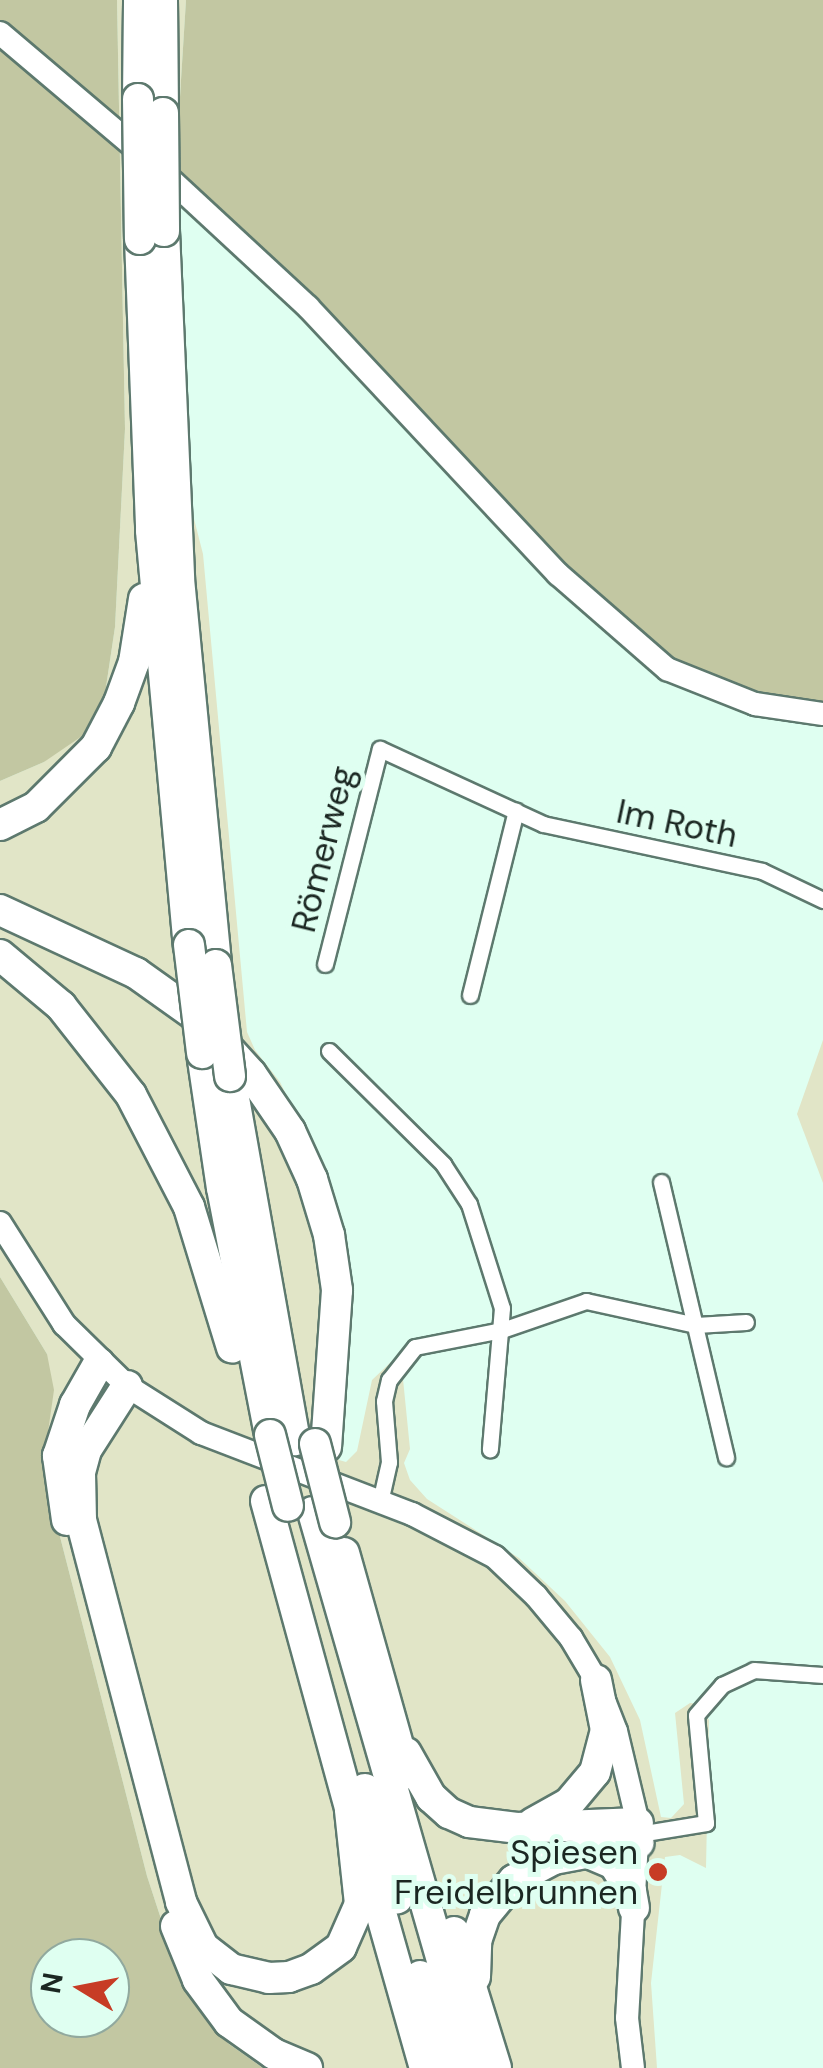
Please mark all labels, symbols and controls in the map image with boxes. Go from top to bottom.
street label: Römerweg [282,762,364,936]
street label: Im Roth [613,790,741,856]
place label: Spiesen Freidelbrunnen [394,1831,638,1913]
marker: Spiesen Freidelbrunnen [647,1861,669,1883]
north arrow [30,1938,130,2038]
text: N [32,1970,72,1996]

